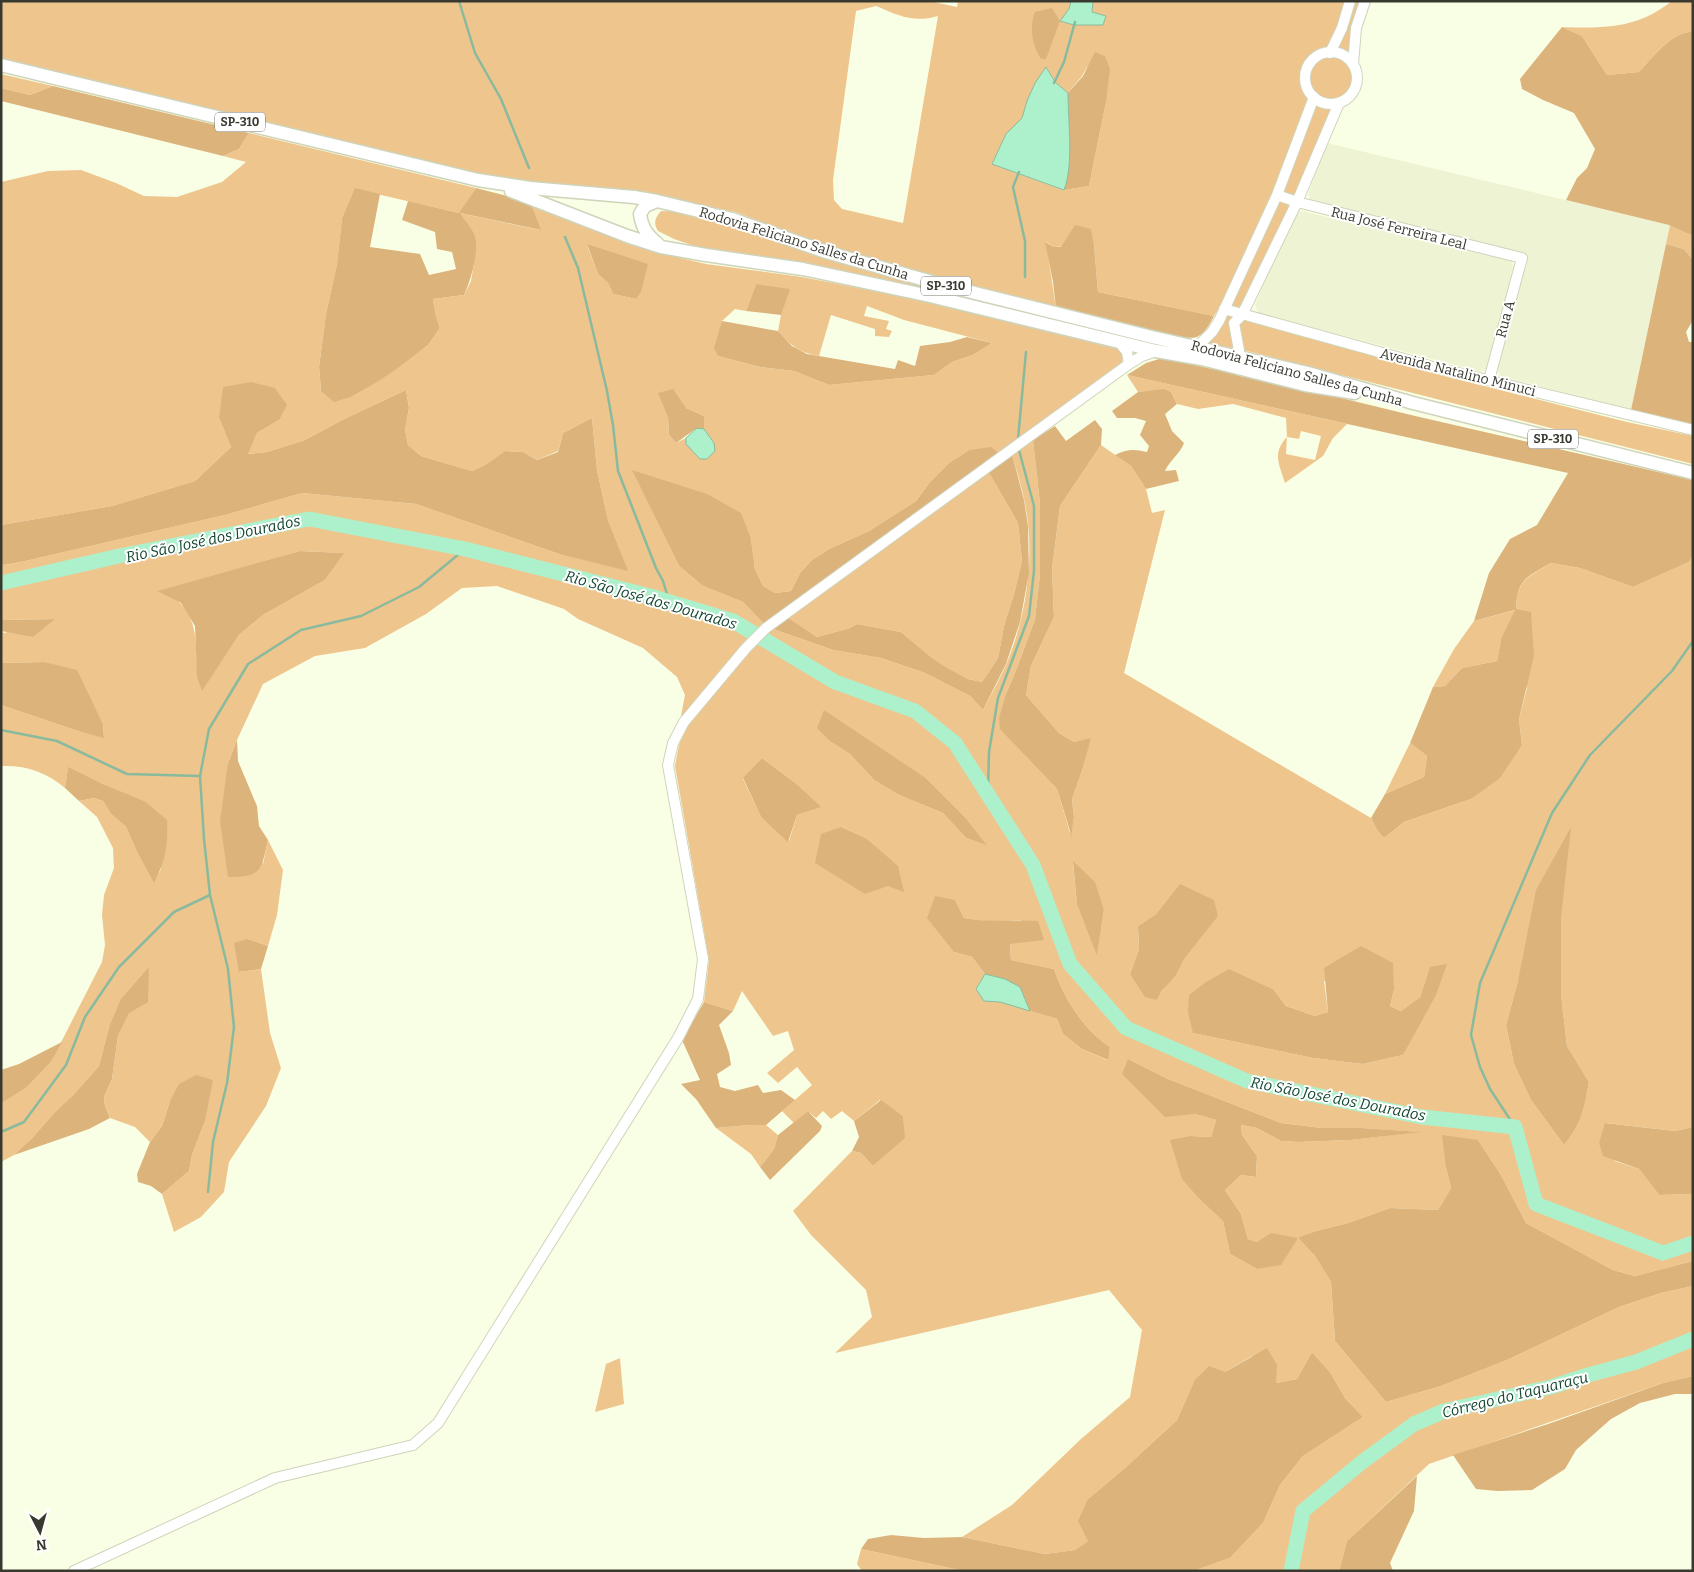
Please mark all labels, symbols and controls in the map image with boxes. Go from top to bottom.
road number: SP-310 [215,112,265,132]
street label: Rodovia Feliciano Salles da Cunha [697,203,911,284]
street label: Rua José Ferreira Leal [1329,203,1469,254]
road number: SP-310 [921,276,971,296]
street label: Rua A [1492,298,1519,340]
street label: Rodovia Feliciano Salles da Cunha [1189,337,1405,410]
street label: Avenida Natalino Minuci [1378,345,1538,400]
road number: SP-310 [1528,429,1578,448]
water label: Rio São José dos Dourados [124,512,302,566]
water label: Rio São José dos Dourados [563,567,739,633]
water label: Rio São José dos Dourados [1249,1073,1427,1125]
water label: Córrego do Taquaraçu [1440,1368,1590,1422]
north arrow [15,1507,65,1557]
text: N [35,1535,48,1553]

